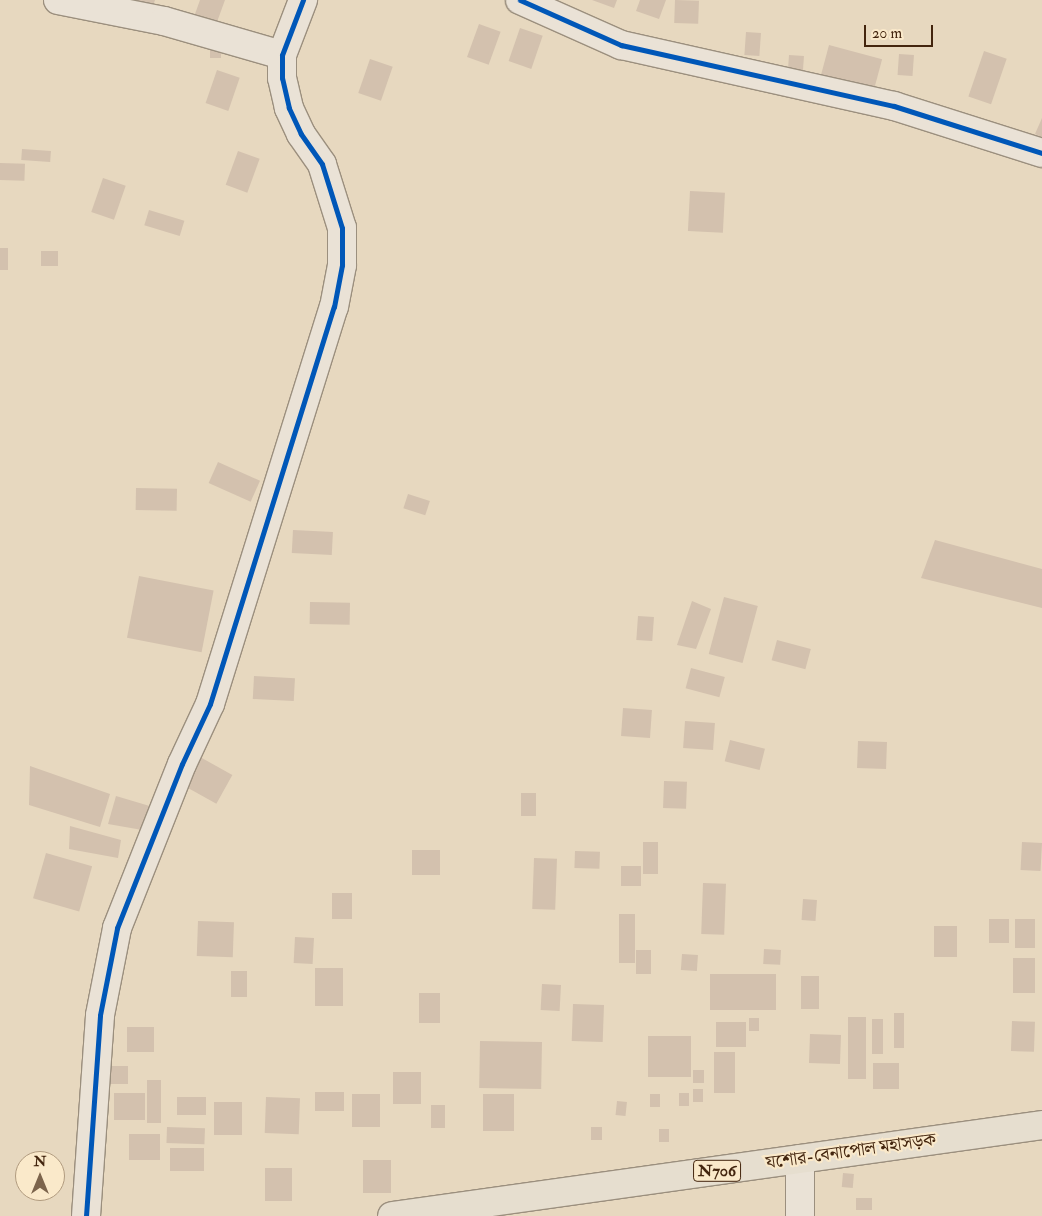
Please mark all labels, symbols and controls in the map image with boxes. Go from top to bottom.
scale bar [867,15,936,47]
text: 20 m [872,24,902,43]
street label: যশোর-বেনাপোল মহাসড়ক [765,1129,937,1175]
north arrow [15,1151,65,1201]
text: N [34,1153,46,1170]
road number: N706 [692,1158,742,1184]

